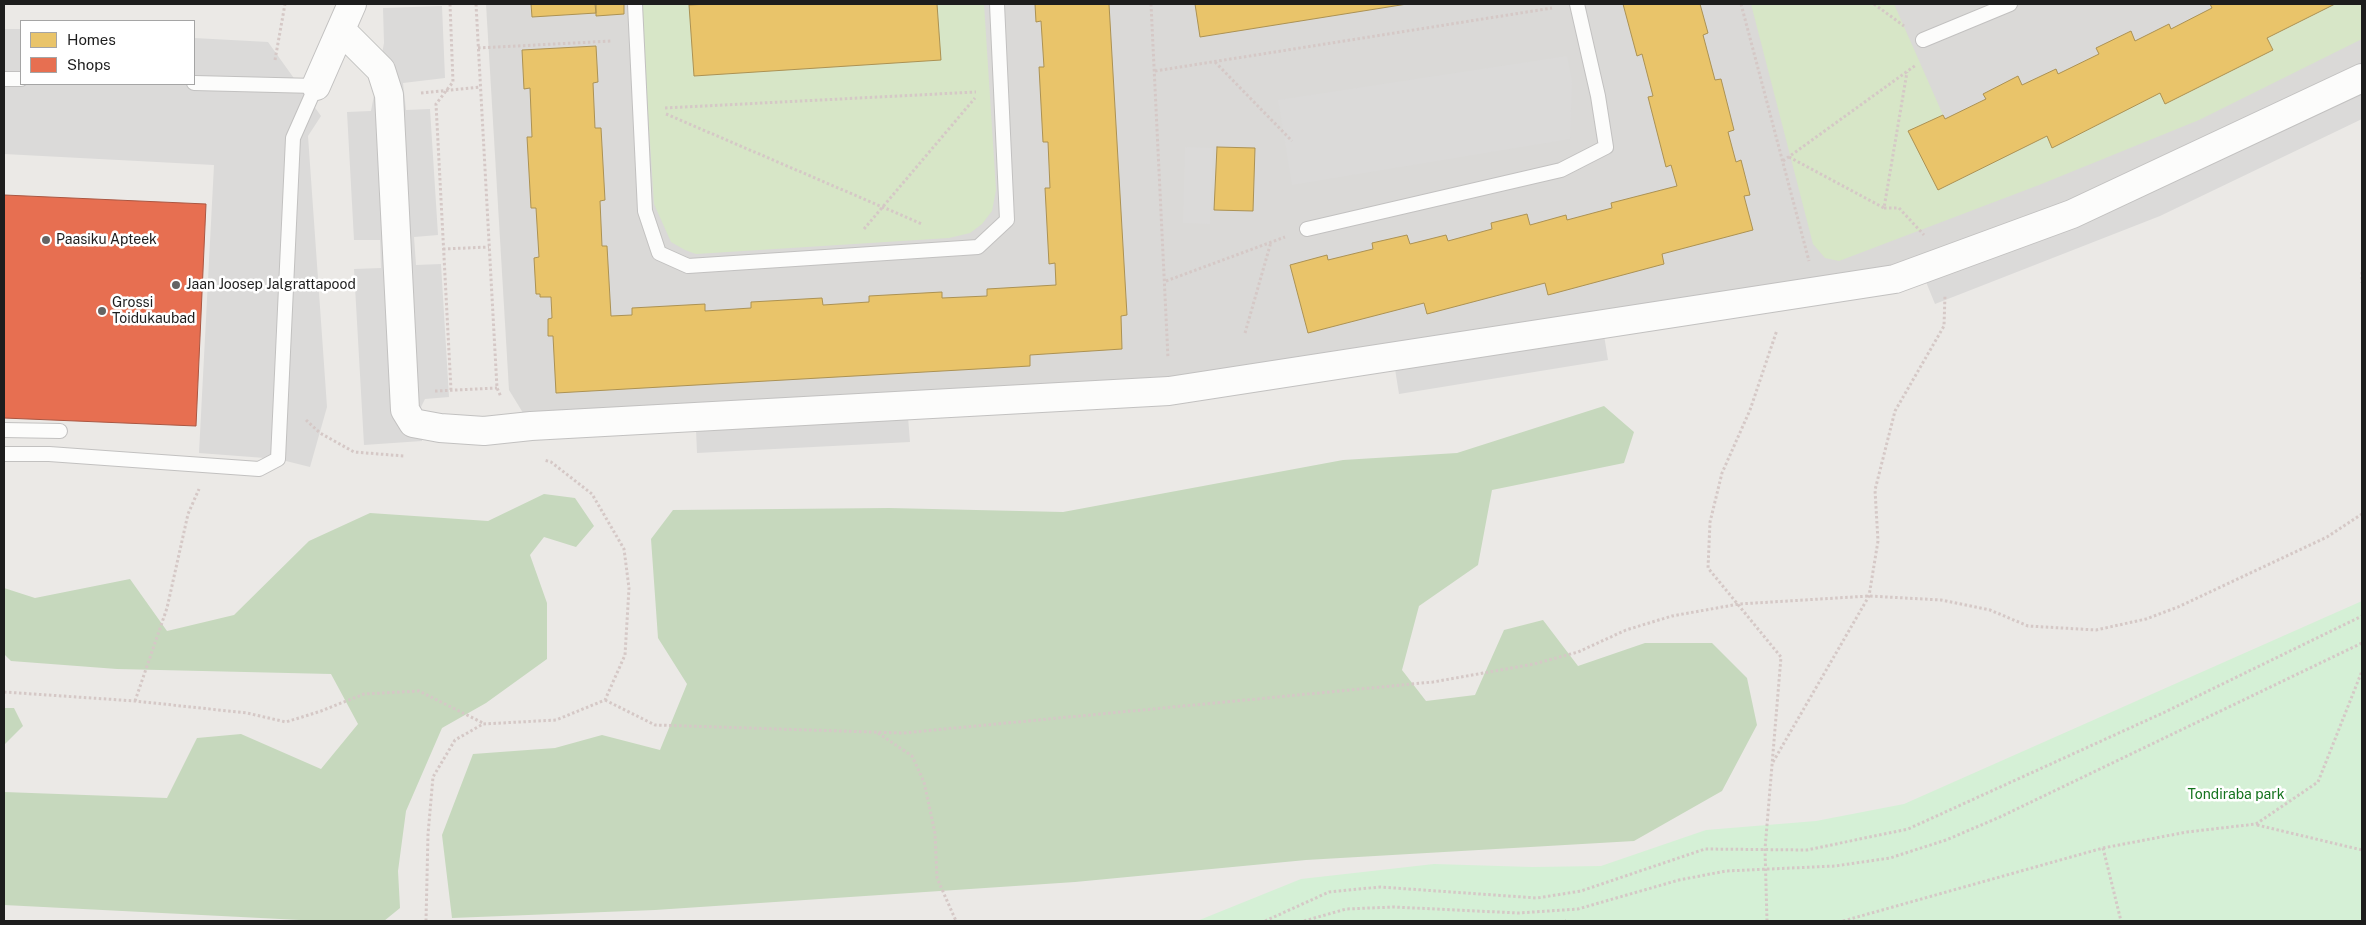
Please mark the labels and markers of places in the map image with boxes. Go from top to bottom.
place label: Paasiku Apteek [56,232,157,248]
marker: Paasiku Apteek [40,234,52,246]
place label: Jaan Joosep Jalgrattapood [186,277,356,293]
marker: Jaan Joosep Jalgrattapood [170,279,182,291]
place label: Grossi Toidukaubad [112,295,195,328]
marker: Grossi Toidukaubad [96,305,108,317]

